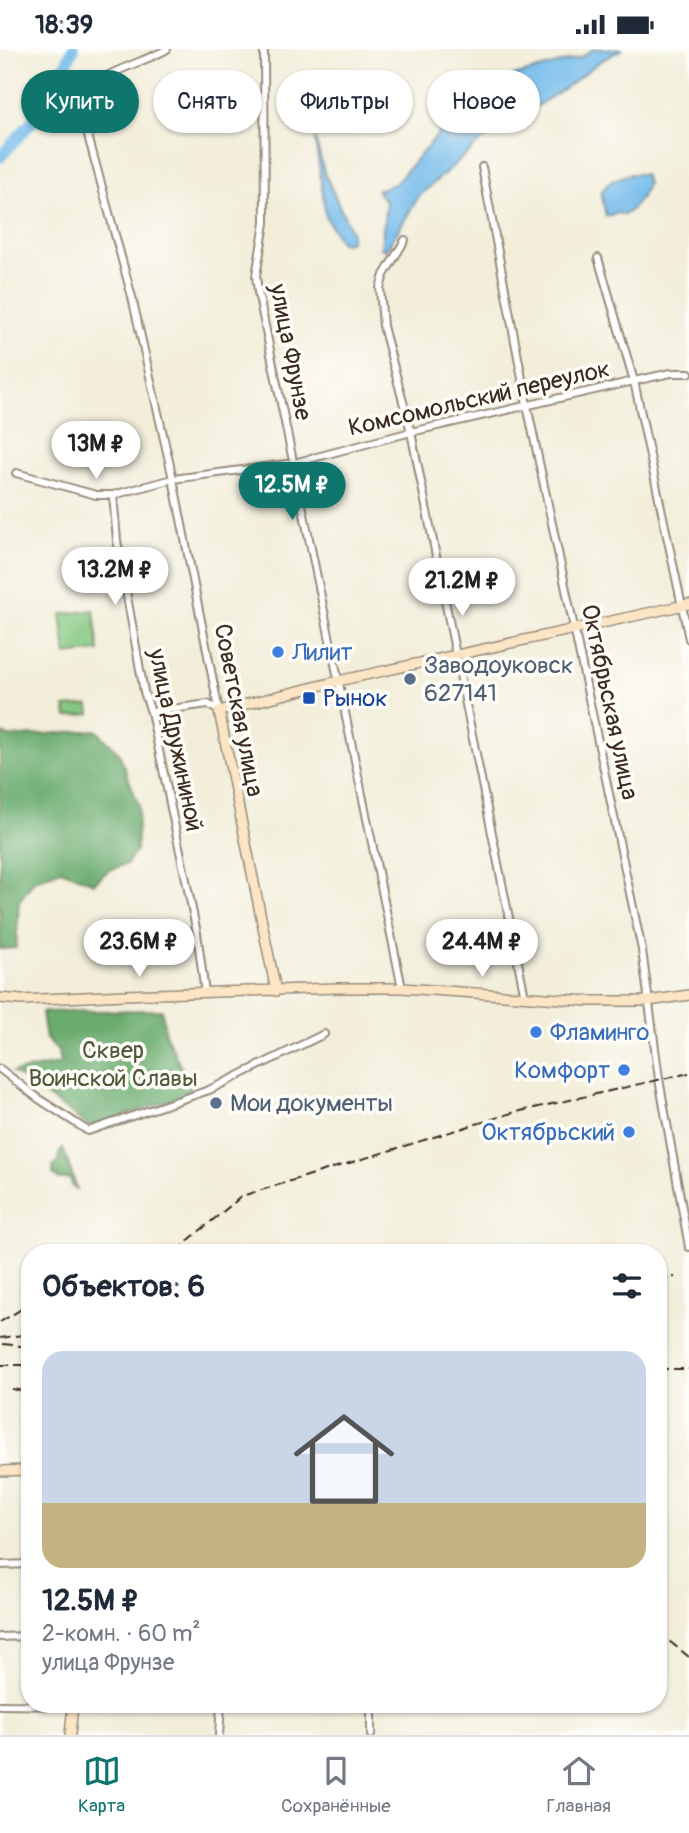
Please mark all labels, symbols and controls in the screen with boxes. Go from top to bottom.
text: 18:39 [35,9,93,41]
chip: Купить [21,70,139,133]
chip: Снять [153,70,262,133]
chip: Фильтры [276,70,413,133]
chip: Новое [427,70,540,133]
street label: улица Фрунзе [263,281,318,423]
street label: Комсомольский переулок [346,354,613,443]
pin: 13M ₽ [47,421,145,481]
text: 13M ₽ [67,429,125,458]
pin: 12.5M ₽ [227,463,357,522]
text: 12.5M ₽ [255,470,329,499]
pin: 13.2M ₽ [50,547,180,607]
text: 13.2M ₽ [77,555,153,584]
pin: 21.2M ₽ [397,559,527,618]
text: 21.2M ₽ [424,566,500,595]
street label: Октябрьская улица [575,602,644,802]
street label: Советская улица [208,621,269,799]
place label: Лилит [291,638,352,667]
marker: Лилит [270,644,286,660]
street label: улица Дружининой [142,645,209,834]
place label: Заводоуковск 627141 [424,651,573,708]
marker: Заводоуковск 627141 [402,671,418,687]
place label: Рынок [323,684,388,713]
marker: Рынок [301,690,317,706]
pin: 23.6M ₽ [74,919,204,979]
pin: 24.4M ₽ [417,919,547,979]
text: 23.6M ₽ [100,927,178,956]
text: 24.4M ₽ [442,927,522,956]
place label: Фламинго [550,1018,650,1047]
marker: Фламинго [528,1024,544,1040]
park label: Сквер Воинской Славы [28,1036,198,1093]
place label: Комфорт [514,1056,610,1085]
marker: Комфорт [616,1062,632,1078]
place label: Мои документы [230,1089,393,1118]
marker: Мои документы [208,1095,224,1111]
place label: Октябрьский [481,1118,615,1147]
marker: Октябрьский [621,1124,637,1140]
icon: filters [608,1267,646,1305]
text: Объектов: 6 [42,1268,205,1305]
icon: home [281,1396,407,1522]
text: 12.5M ₽ [42,1582,139,1619]
text: 2-комн. · 60 m² [42,1619,200,1648]
text: улица Фрунзе [42,1648,174,1677]
tab: Карта [78,1752,125,1818]
tab: Сохранённые [281,1752,391,1818]
tab: Главная [546,1752,611,1818]

